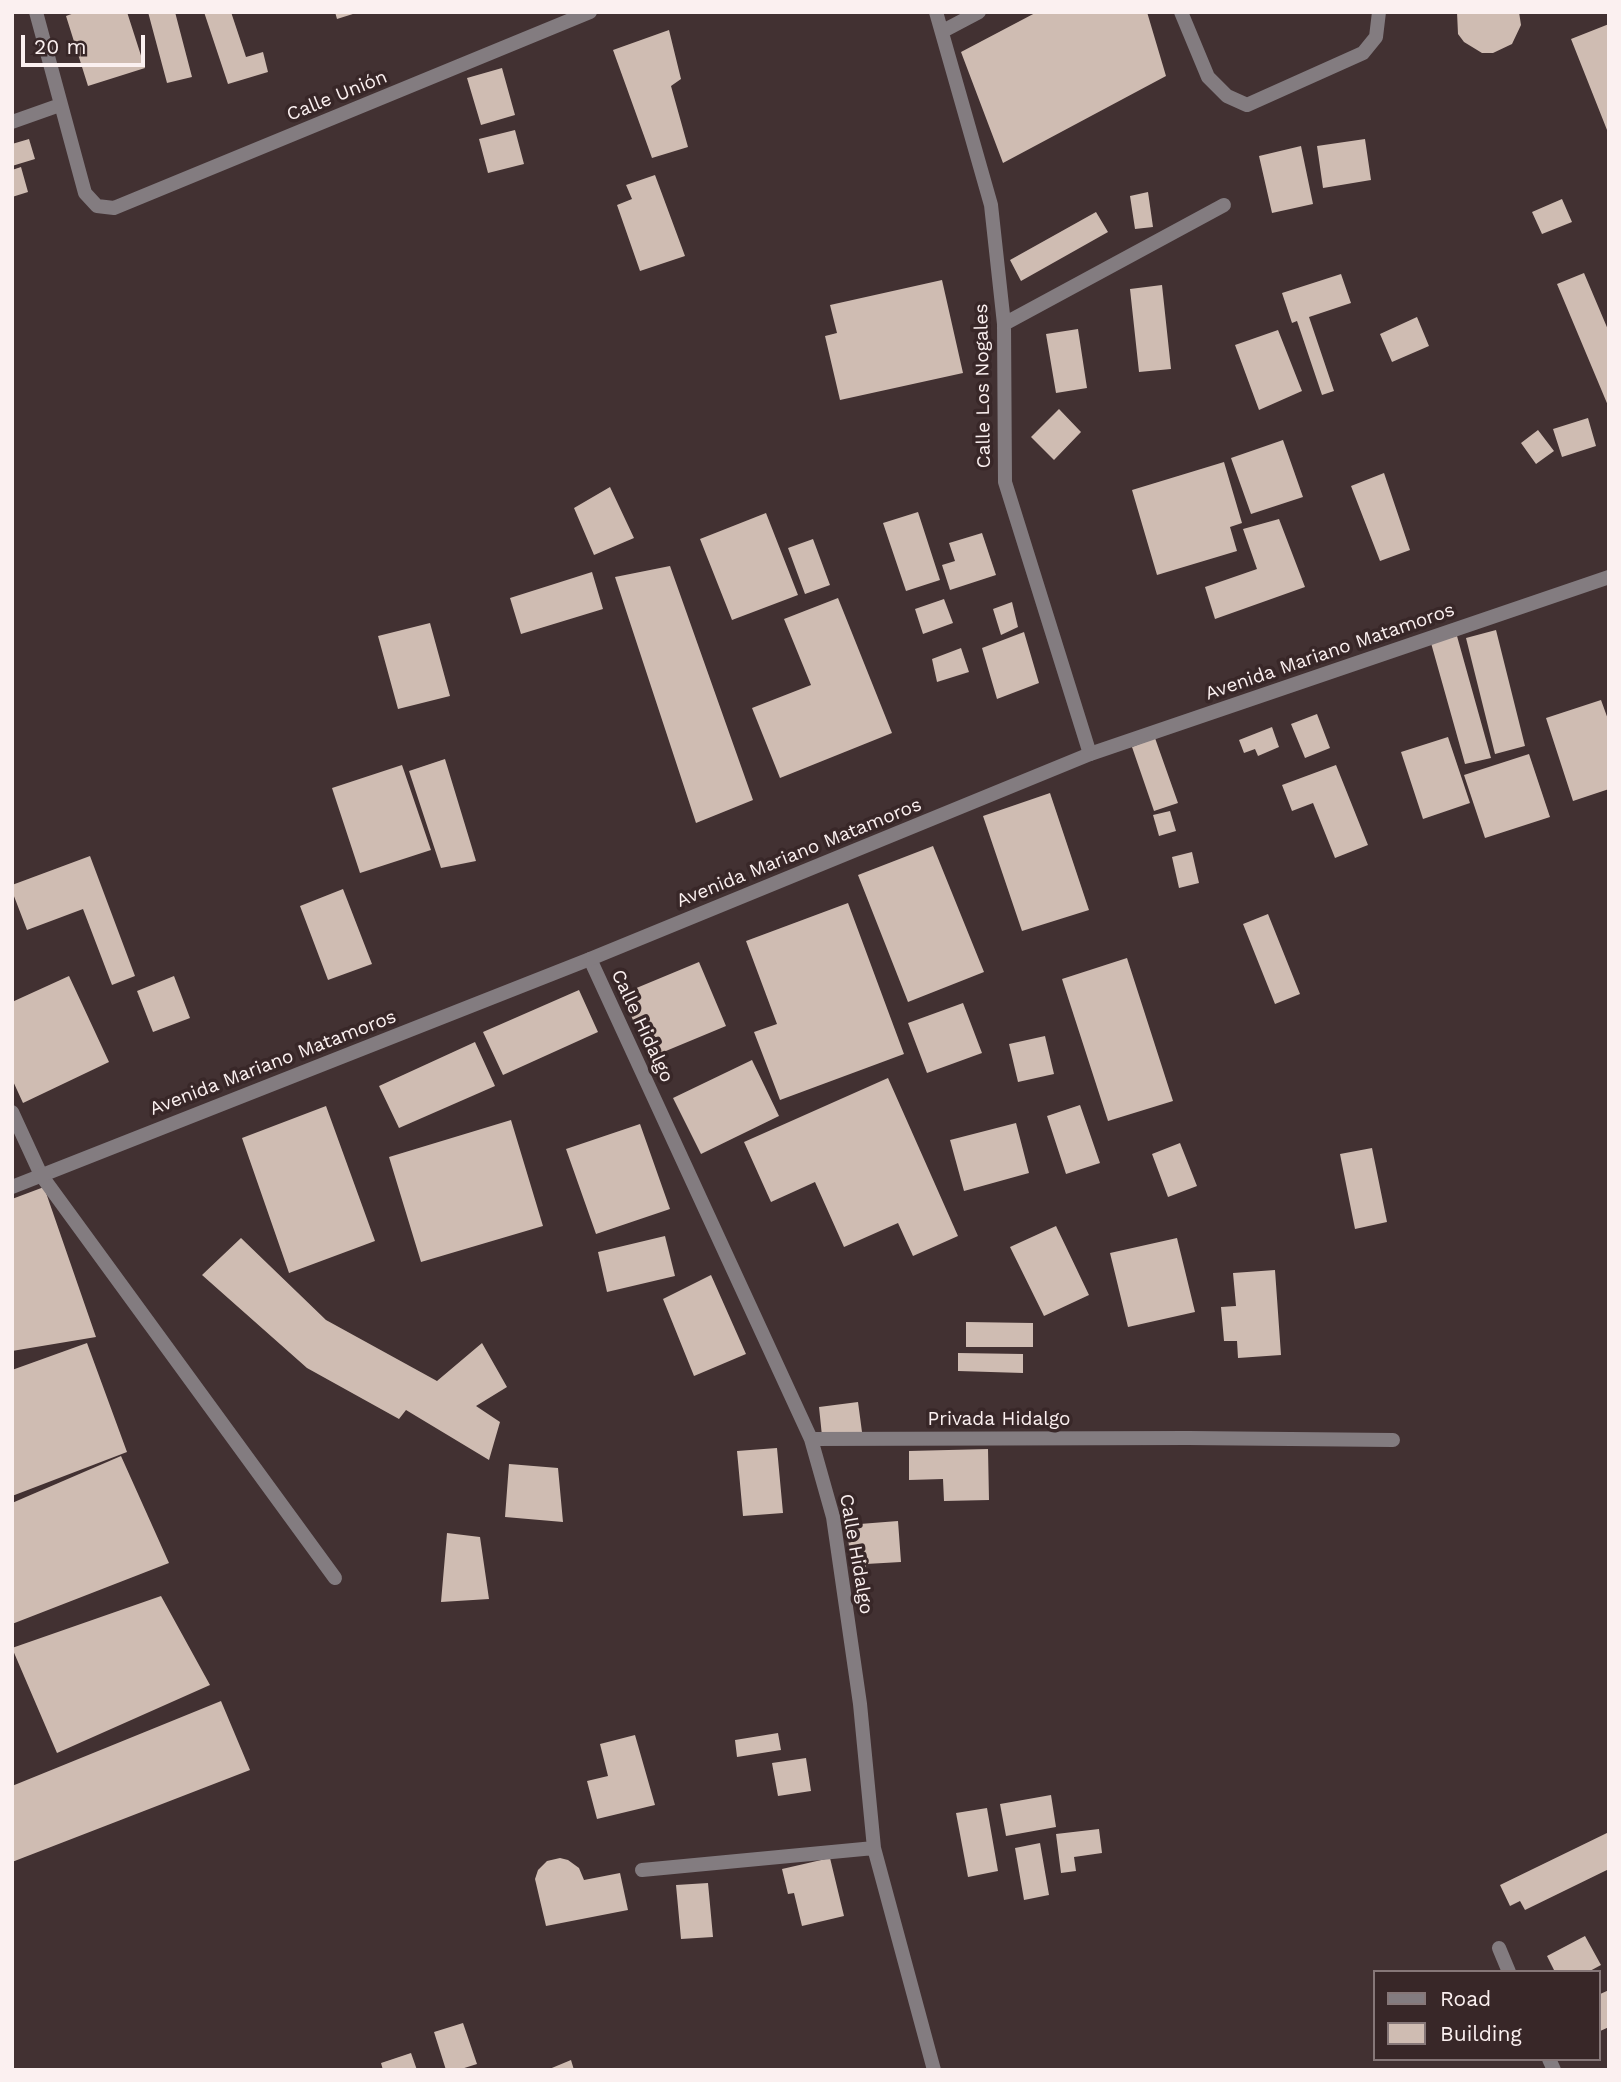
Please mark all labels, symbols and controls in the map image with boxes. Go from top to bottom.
scale bar [24,21,149,65]
text: 20 m [34,34,86,59]
street label: Calle Unión [284,66,390,126]
street label: Calle Los Nogales [970,303,996,469]
street label: Avenida Mariano Matamoros [1202,599,1458,705]
street label: Avenida Mariano Matamoros [673,793,925,913]
street label: Calle Hidalgo [606,966,678,1086]
street label: Avenida Mariano Matamoros [146,1005,400,1121]
street label: Privada Hidalgo [928,1408,1070,1430]
street label: Calle Hidalgo [834,1492,878,1616]
legend [1372,1970,1600,2061]
text: Road [1440,1986,1491,2011]
text: Building [1440,2021,1522,2046]

